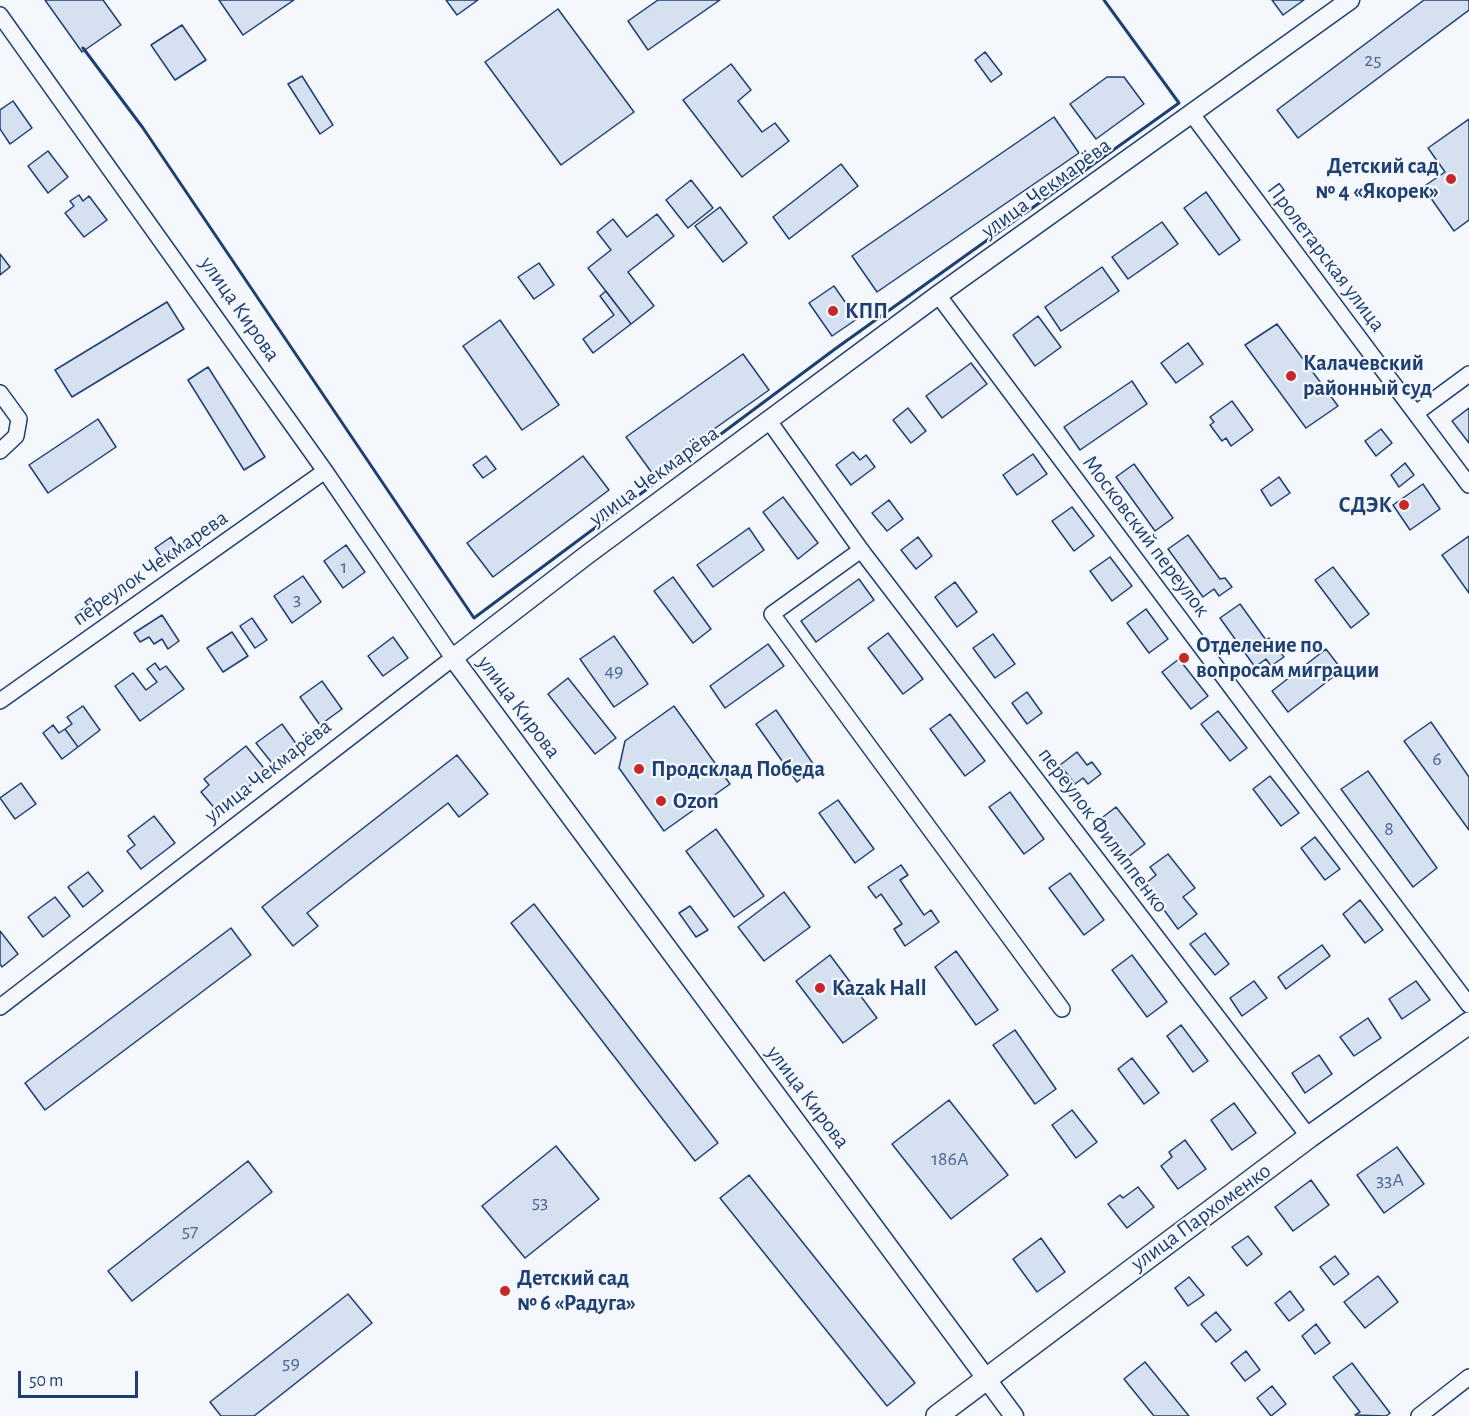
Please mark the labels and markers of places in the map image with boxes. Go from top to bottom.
place label: Детский сад № 4 «Якорек» [1315,153,1439,204]
marker: Детский сад № 4 «Якорек» [1444,172,1458,186]
place label: КПП [845,298,888,324]
marker: КПП [826,304,840,318]
place label: Калачевский районный суд [1303,350,1432,402]
marker: Калачевский районный суд [1284,369,1298,383]
place label: СДЭК [1339,492,1392,518]
marker: СДЭК [1397,498,1411,512]
place label: Отделение по вопросам миграции [1196,632,1379,684]
marker: Отделение по вопросам миграции [1177,651,1191,665]
place label: Продсклад Победа [651,756,825,782]
marker: Продсклад Победа [632,762,646,776]
place label: Ozon [673,788,719,814]
marker: Ozon [654,794,668,808]
place label: Kazak Hall [832,975,926,1001]
marker: Kazak Hall [813,981,827,995]
place label: Детский сад № 6 «Радуга» [517,1265,636,1316]
marker: Детский сад № 6 «Радуга» [498,1284,512,1298]

